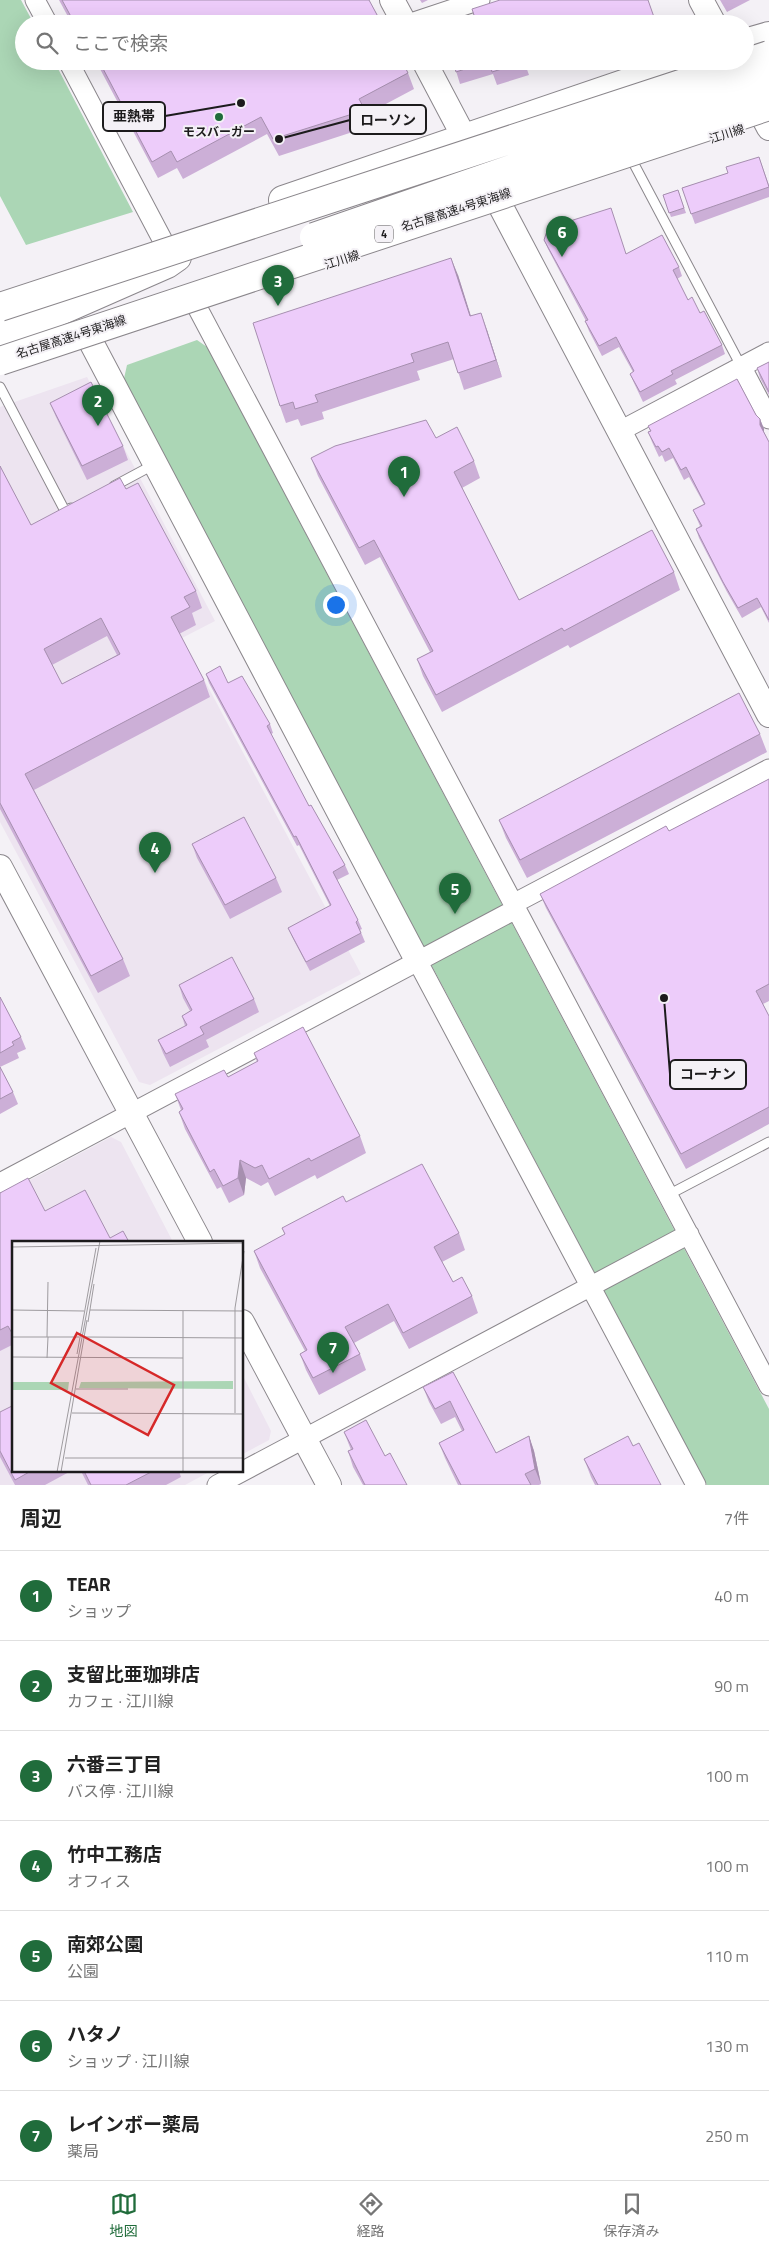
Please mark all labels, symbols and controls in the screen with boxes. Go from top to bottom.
search box [15,15,754,70]
text: ここで検索 [73,28,168,57]
icon: search [33,29,61,57]
callout: 亜熱帯 [103,102,165,131]
text: 亜熱帯 [113,105,155,126]
callout: ローソン [350,105,426,134]
text: ローソン [360,109,416,130]
marker: モスバーガー [213,111,225,123]
street label: 江川線 [707,119,747,148]
place label: モスバーガー [183,122,255,141]
street label: 名古屋高速4号東海線 [398,183,513,236]
pin: 6 [546,216,578,257]
road number: 4 [375,225,393,242]
street label: 江川線 [322,245,362,274]
pin: 3 [262,265,294,306]
street label: 名古屋高速4号東海線 [13,310,128,363]
pin: 2 [82,385,114,426]
pin: 1 [388,456,420,497]
your location [323,592,349,618]
pin: 4 [139,832,171,873]
pin: 5 [439,873,471,914]
callout: コーナン [670,1060,746,1089]
text: コーナン [680,1063,736,1084]
inset map [12,1241,244,1472]
pin: 7 [317,1332,349,1373]
text: 周辺 [20,1502,62,1534]
text: 7件 [724,1506,749,1530]
text: TEAR [67,1569,111,1598]
text: 1 [32,1584,40,1608]
text: 40 m [714,1584,749,1608]
text: ショップ [67,1599,131,1623]
text: 支留比亜珈琲店 [67,1659,200,1688]
text: 2 [32,1674,40,1698]
text: 90 m [714,1674,749,1698]
text: カフェ · 江川線 [67,1689,174,1713]
text: 六番三丁目 [67,1749,162,1778]
text: 3 [32,1764,40,1788]
text: 100 m [705,1764,749,1788]
text: バス停 · 江川線 [67,1779,174,1803]
text: 竹中工務店 [67,1839,162,1868]
text: 4 [32,1854,40,1878]
text: 100 m [705,1854,749,1878]
text: オフィス [67,1869,131,1893]
text: 南郊公園 [67,1929,143,1958]
text: 5 [32,1944,40,1968]
text: 110 m [705,1944,749,1968]
text: 公園 [67,1959,99,1983]
text: ハタノ [67,2019,123,2048]
text: 6 [32,2034,40,2058]
text: 130 m [705,2034,749,2058]
text: ショップ · 江川線 [67,2049,190,2073]
text: レインボー薬局 [67,2109,200,2138]
text: 7 [32,2124,40,2148]
text: 250 m [705,2124,749,2148]
text: 薬局 [67,2139,99,2163]
tab: 地図 [110,2190,138,2241]
tab: 経路 [357,2190,385,2241]
tab: 保存済み [604,2190,660,2241]

